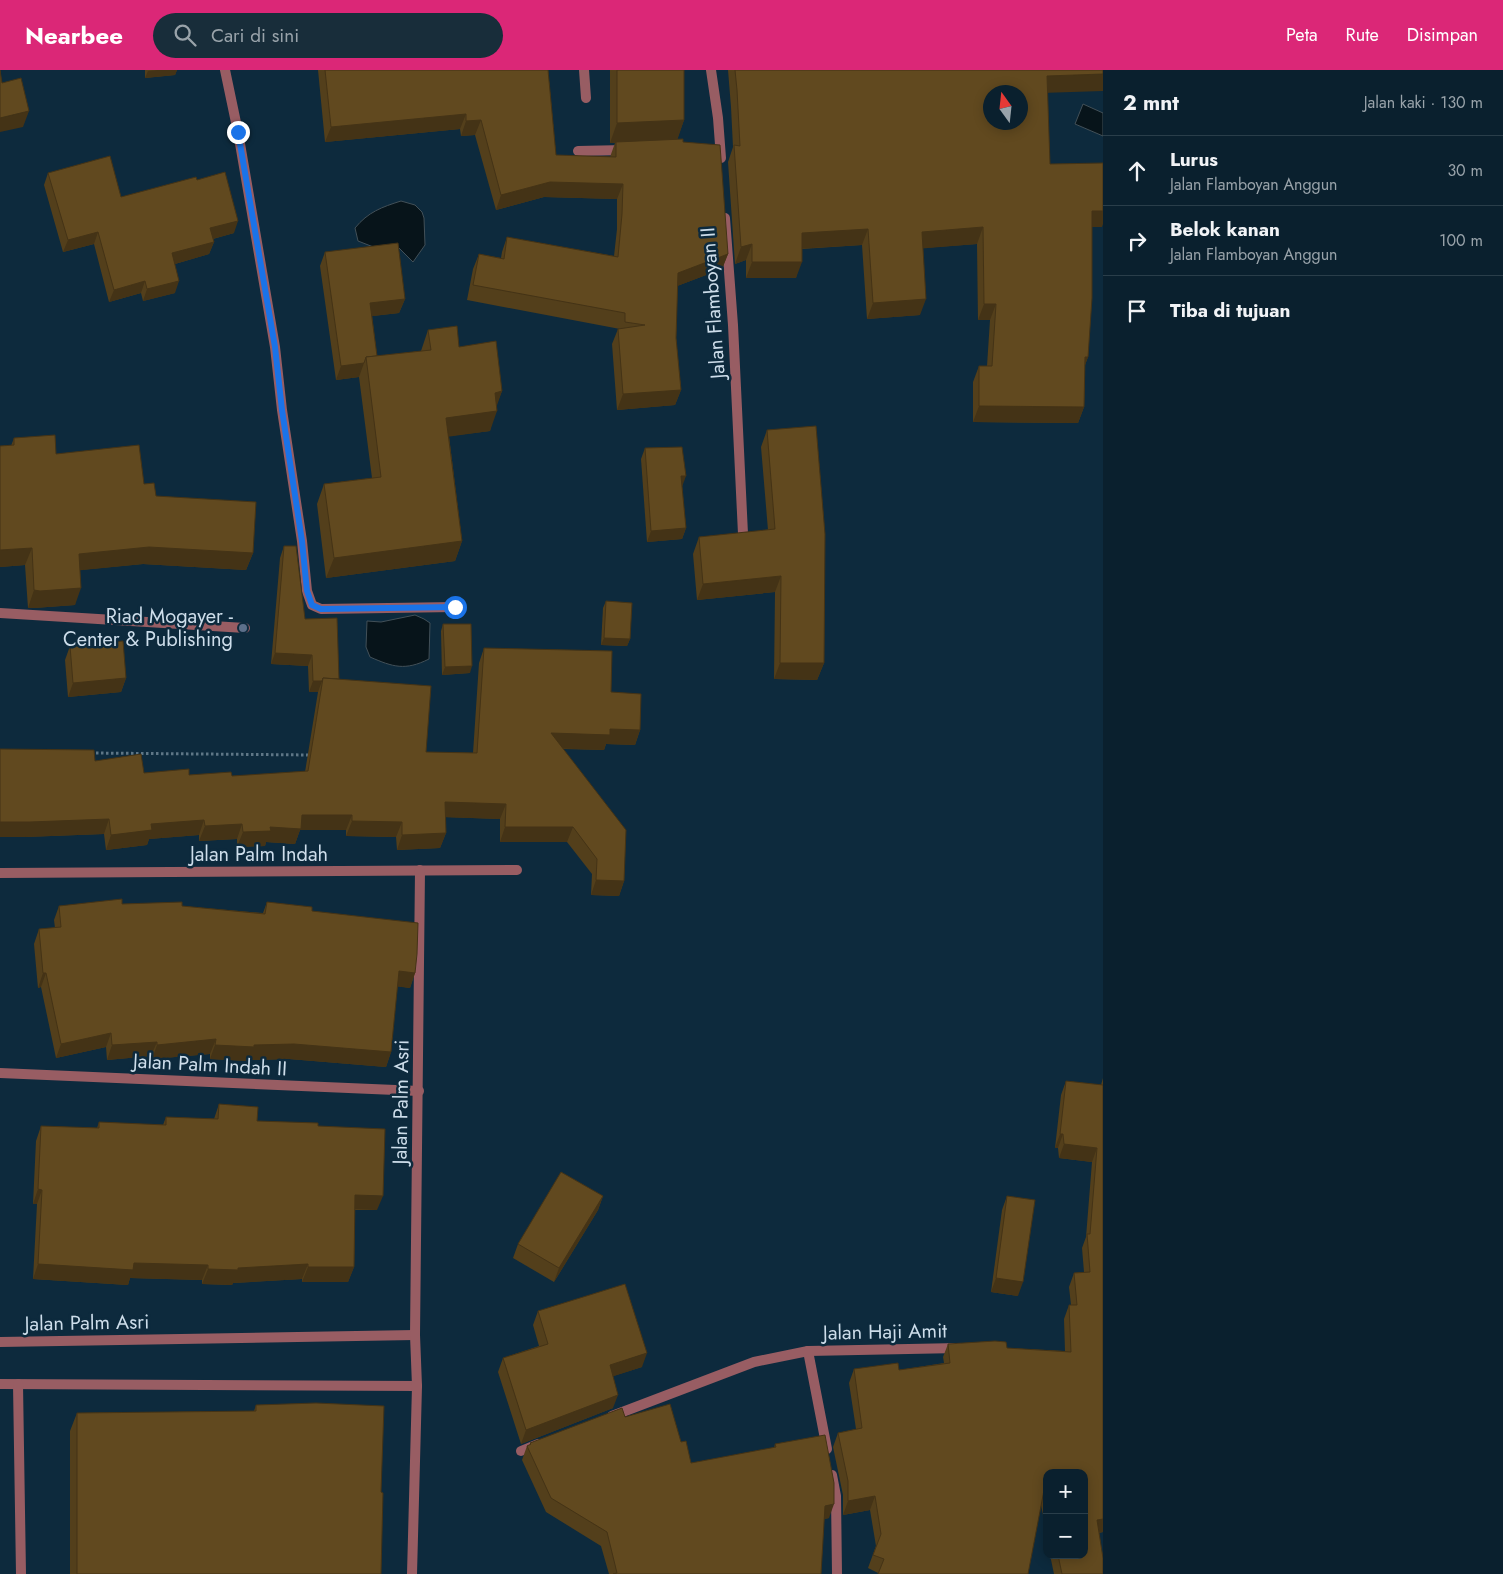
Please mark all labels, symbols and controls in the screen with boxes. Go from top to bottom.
search box [153,13,503,58]
text: Nearbee [25,18,123,53]
icon: search [171,21,199,49]
text: Cari di sini [211,22,299,49]
text: Peta [1286,22,1318,48]
text: Rute [1346,22,1379,48]
text: Disimpan [1407,22,1478,48]
north arrow [983,85,1028,130]
text: 2 mnt [1123,88,1179,118]
text: Jalan kaki · 130 m [1364,91,1483,114]
route end [227,121,250,144]
text: Lurus [1170,146,1218,173]
icon: ahead [1123,157,1151,185]
text: 30 m [1447,159,1483,182]
text: Jalan Flamboyan Anggun [1170,173,1338,196]
text: Belok kanan [1170,216,1280,243]
street label: Jalan Flamboyan II [693,226,733,383]
icon: right [1123,227,1151,255]
text: 100 m [1439,229,1483,252]
text: Jalan Flamboyan Anggun [1170,243,1338,266]
icon: arrive [1123,297,1151,325]
text: Tiba di tujuan [1170,297,1290,324]
route start [444,596,467,619]
place label: Riad Mogayer - Center & Publishing [63,602,234,654]
marker: Riad Mogayer - Center & Publishing [237,622,249,634]
street label: Jalan Palm Indah [187,840,328,869]
street label: Jalan Palm Asri [385,1039,417,1168]
street label: Jalan Palm Indah II [129,1046,288,1084]
street label: Jalan Palm Asri [21,1307,150,1339]
street label: Jalan Haji Amit [820,1316,947,1348]
map controls [1043,1469,1088,1559]
button: + [1043,1469,1088,1514]
button: − [1043,1514,1088,1559]

